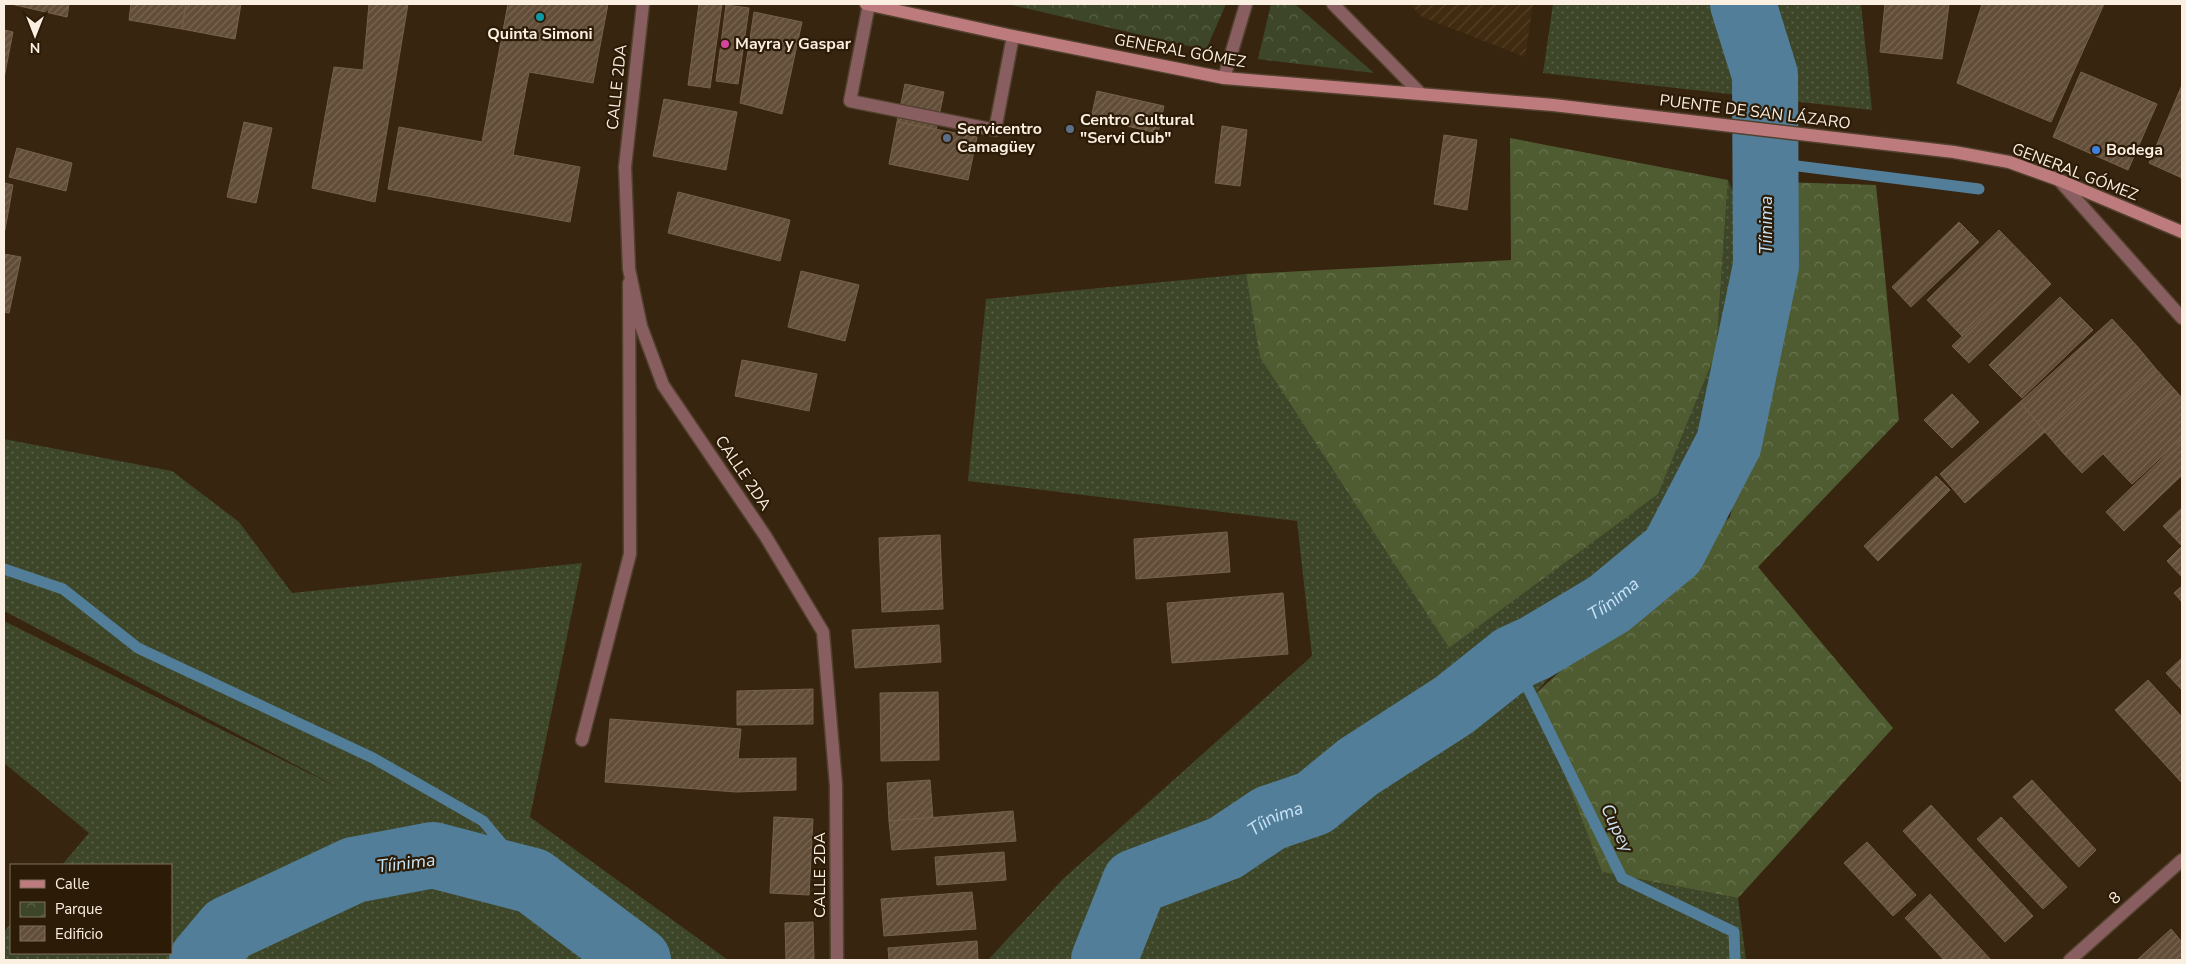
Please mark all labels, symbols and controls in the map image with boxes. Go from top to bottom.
north arrow [10,10,60,60]
marker: Quinta Simoni [534,11,546,23]
place label: Quinta Simoni [487,23,593,45]
street label: GENERAL GÓMEZ [1112,29,1248,74]
place label: Mayra y Gaspar [735,33,852,55]
text: N [30,38,40,57]
marker: Mayra y Gaspar [719,38,731,50]
street label: CALLE 2DA [602,43,632,131]
street label: PUENTE DE SAN LÁZARO [1658,89,1852,135]
place label: Centro Cultural "Servi Club" [1080,109,1194,149]
place label: Servicentro Camagüey [957,118,1042,158]
marker: Centro Cultural "Servi Club" [1064,123,1076,135]
marker: Servicentro Camagüey [941,132,953,144]
street label: GENERAL GÓMEZ [2009,138,2142,206]
place label: Bodega [2106,139,2163,161]
marker: Bodega [2090,144,2102,156]
water label: Tíinima [1754,196,1778,254]
street label: CALLE 2DA [710,431,776,515]
water label: Tíinima [1583,572,1644,626]
water label: Tíinima [1243,796,1306,842]
water label: Cupey [1595,800,1639,857]
street label: CALLE 2DA [809,832,831,918]
water label: Tíinima [375,848,437,878]
legend [10,864,172,954]
text: Calle [55,874,90,894]
street label: 8 [2104,887,2126,909]
text: Parque [55,899,103,919]
text: Edificio [55,924,103,944]

